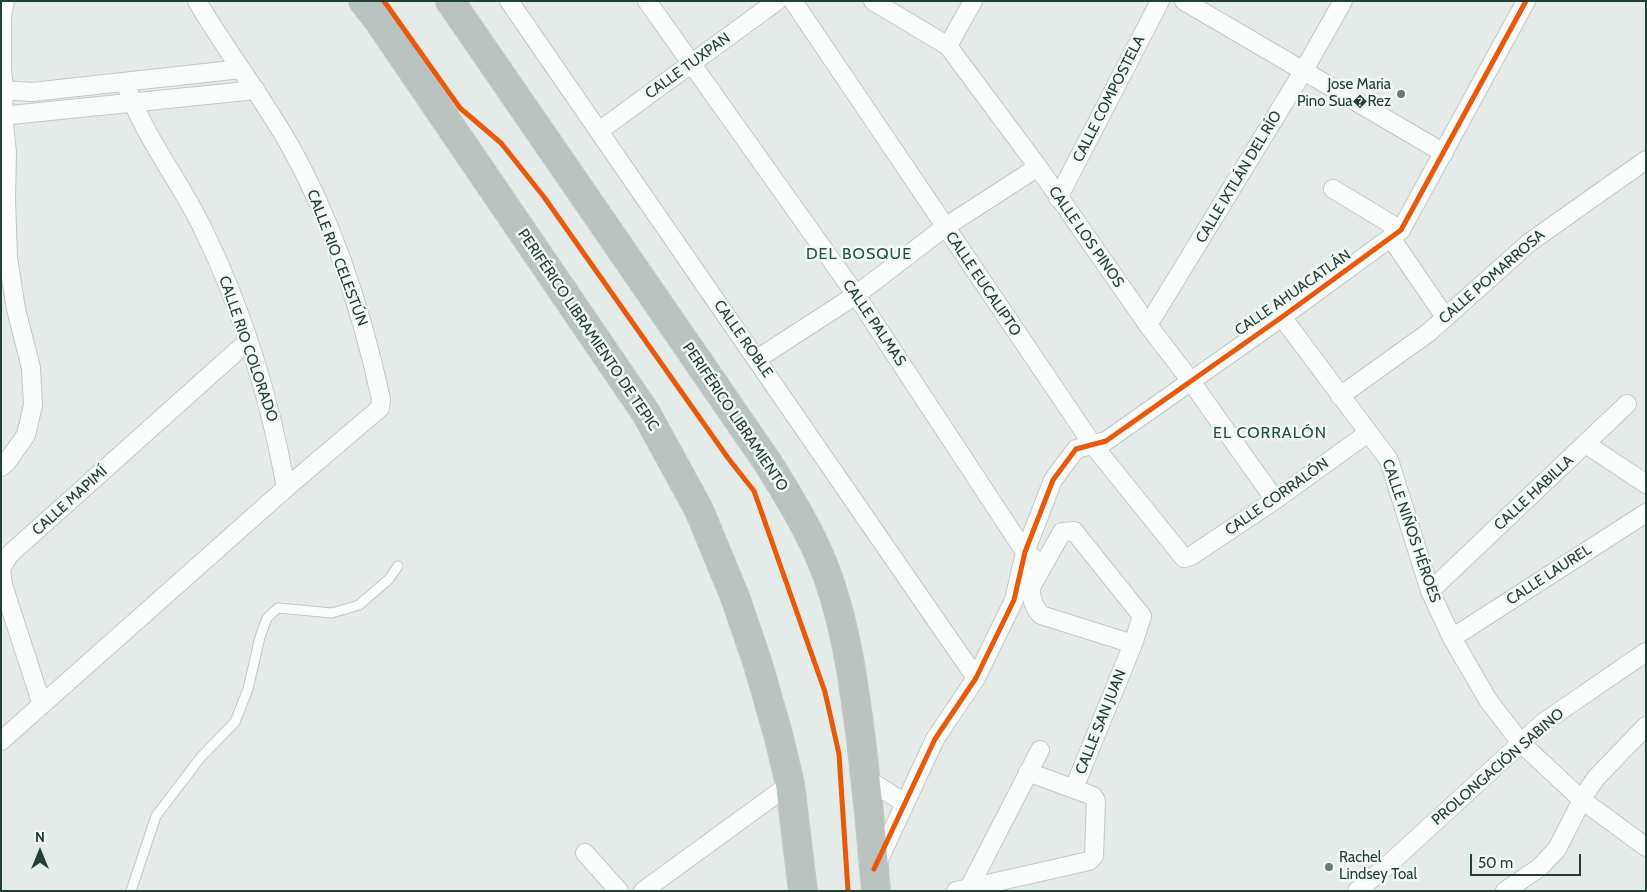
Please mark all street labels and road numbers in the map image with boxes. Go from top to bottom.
street label: CALLE TUXPAN [642,29,734,103]
street label: CALLE COMPOSTELA [1069,33,1149,165]
street label: CALLE IXTLÁN DEL RÍO [1192,108,1286,246]
street label: CALLE LOS PINOS [1044,183,1128,291]
street label: CALLE RIO CELESTÚN [303,187,371,329]
street label: PERIFÉRICO LIBRAMIENTO DE TEPIC [514,226,662,434]
street label: CALLE POMARROSA [1435,226,1549,328]
street label: CALLE EUCALIPTO [941,228,1025,340]
street label: CALLE AHUACATLÁN [1231,246,1355,340]
street label: CALLE RIO COLORADO [215,274,281,424]
street label: CALLE PALMAS [839,276,909,370]
street label: CALLE ROBLE [710,297,776,381]
street label: PERIFÉRICO LIBRAMIENTO [679,339,791,495]
street label: CALLE HABILLA [1491,452,1577,534]
street label: CALLE CORRALÓN [1222,455,1332,539]
street label: CALLE NIÑOS HÉROES [1378,457,1444,605]
street label: CALLE MAPIMÍ [29,463,111,539]
street label: CALLE LAUREL [1503,541,1595,609]
street label: CALLE SAN JUAN [1072,667,1130,777]
street label: PROLONGACIÓN SABINO [1428,705,1568,829]

